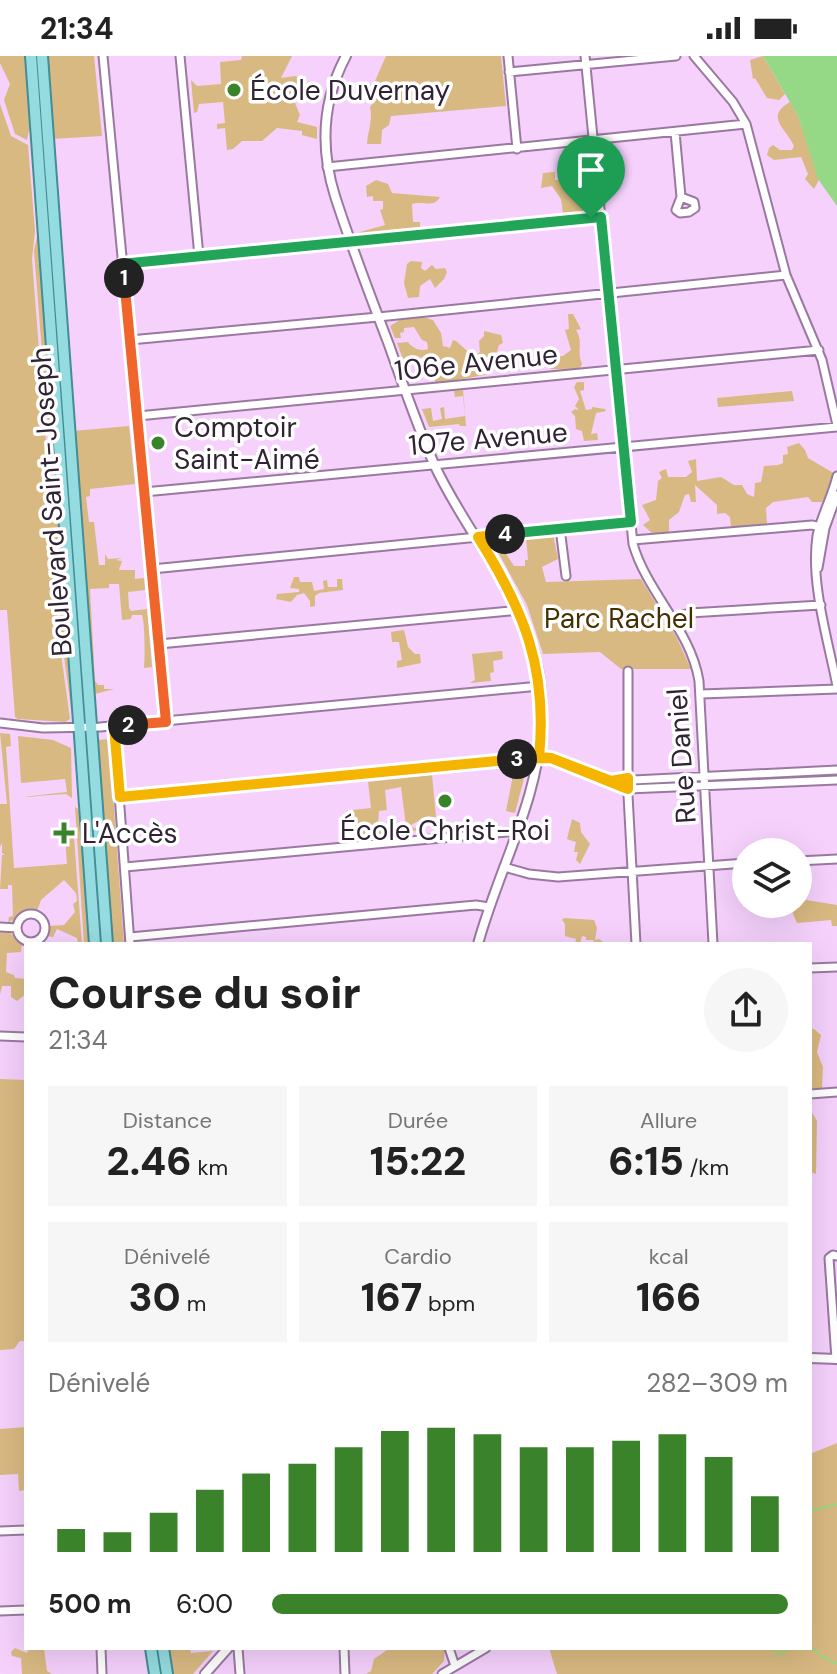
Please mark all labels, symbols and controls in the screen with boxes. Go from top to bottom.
text: 21:34 [40,9,113,48]
place label: École Duvernay [250,72,450,109]
marker: École Duvernay [225,81,243,99]
pin [557,136,625,218]
icon: arrive [569,148,613,192]
pin: 1 [104,258,144,298]
text: 1 [120,263,128,292]
street label: 106e Avenue [393,336,560,389]
street label: Boulevard Saint-Joseph [22,346,81,658]
place label: Comptoir Saint-Aimé [174,409,320,478]
street label: 107e Avenue [407,413,569,464]
marker: Comptoir Saint-Aimé [149,434,167,452]
pin: 4 [485,514,525,554]
text: 4 [498,519,512,548]
park label: Parc Rachel [544,600,694,637]
street label: Rue Daniel [658,687,705,825]
pin: 2 [108,705,148,745]
text: 2 [122,710,134,739]
pin: 3 [497,739,537,779]
text: 3 [510,744,524,773]
marker: École Christ-Roi [436,792,454,810]
place label: École Christ-Roi [340,812,550,849]
place label: L'Accès [82,815,178,852]
marker: L'Accès [53,822,75,844]
map controls [732,838,812,918]
button: layers [732,838,812,918]
text: Course du soir [48,964,361,1022]
button: share [704,968,788,1052]
text: 21:34 [48,1023,108,1057]
text: Distance [123,1106,212,1135]
text: Durée [388,1106,448,1135]
text: Allure [640,1106,697,1135]
text: 2.46 [107,1135,192,1187]
text: 15:22 [370,1135,466,1187]
text: 6:15 [608,1135,684,1187]
text: km [192,1153,228,1182]
text: /km [684,1153,729,1182]
text: Dénivelé [124,1242,211,1271]
text: Cardio [384,1242,452,1271]
text: kcal [649,1242,689,1271]
text: 30 [128,1271,181,1323]
text: 167 [361,1271,422,1323]
text: 166 [636,1271,701,1323]
text: m [181,1289,206,1318]
text: bpm [422,1289,475,1318]
text: Dénivelé [48,1366,150,1400]
text: 282–309 m [646,1366,788,1400]
text: 500 m [48,1587,131,1621]
text: 6:00 [176,1587,233,1621]

